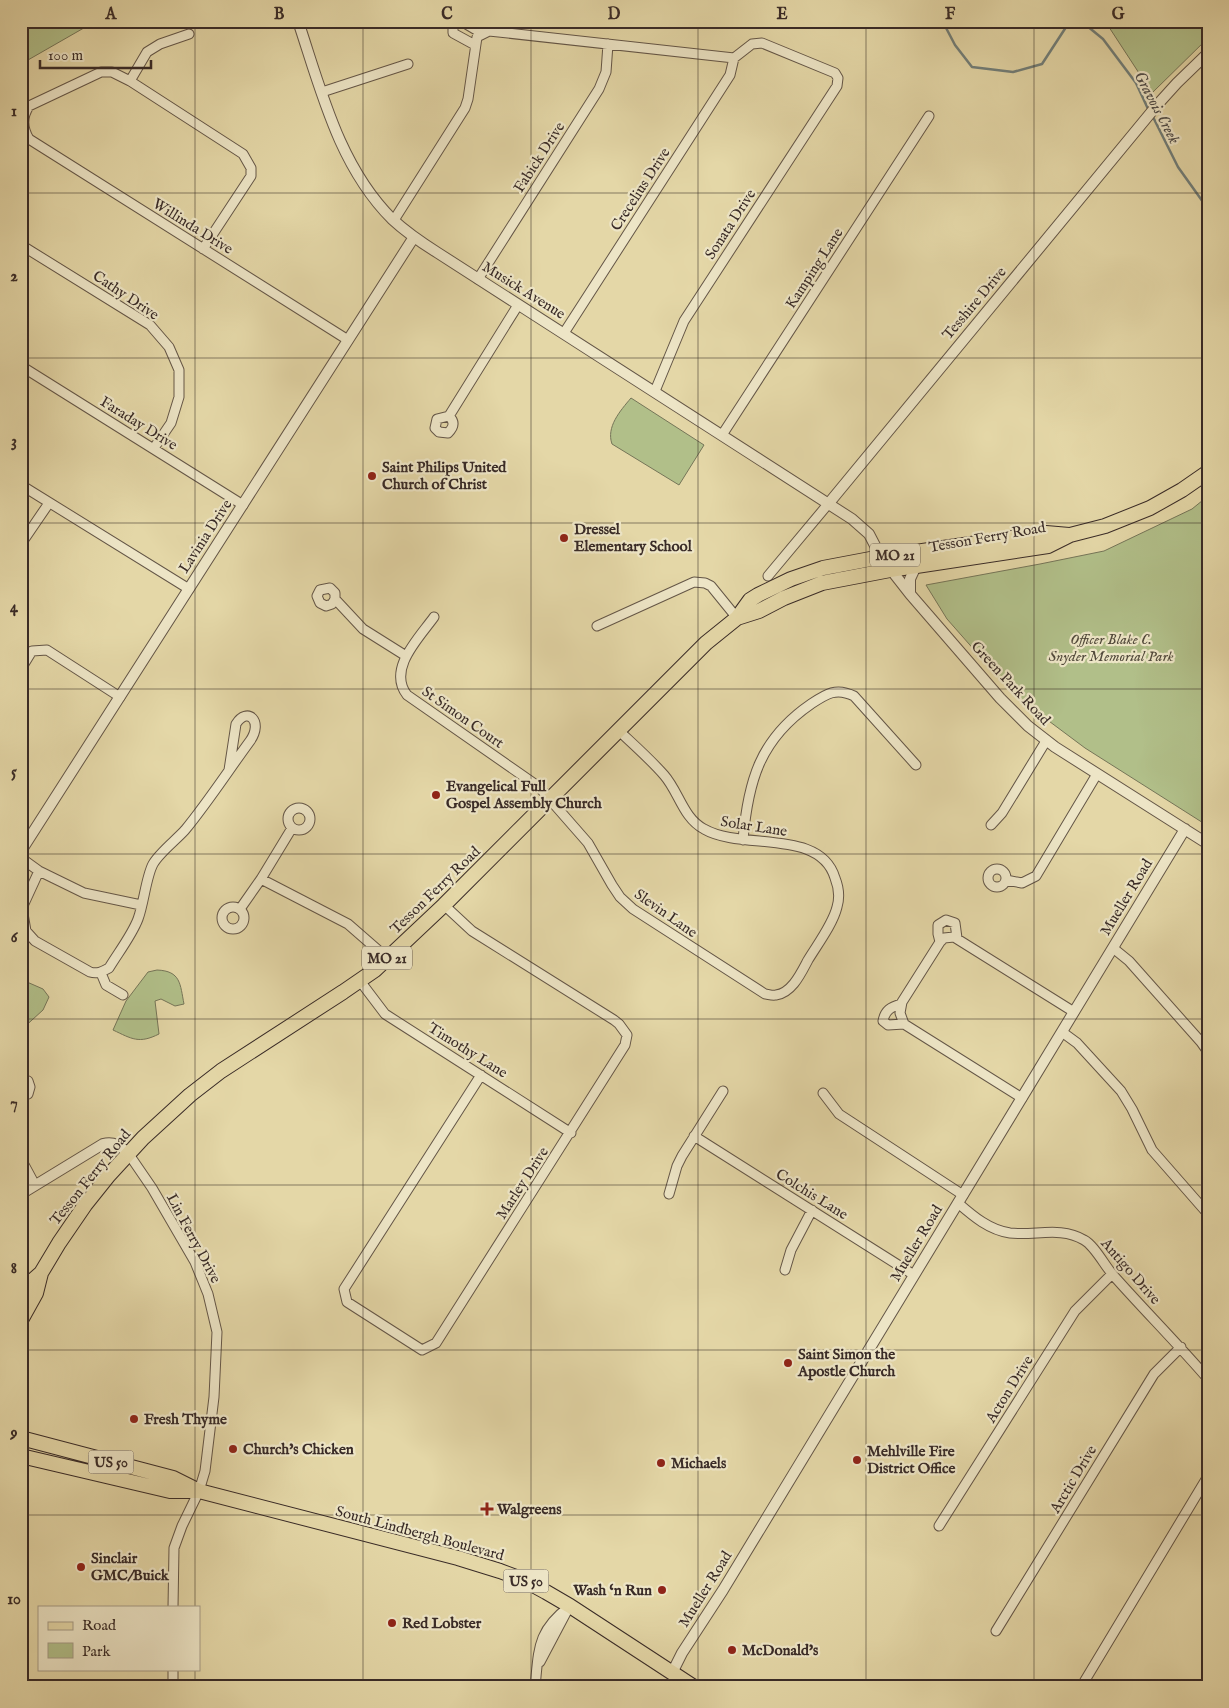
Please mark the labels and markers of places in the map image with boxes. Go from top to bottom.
place label: Saint Philips United Church of Christ [382,458,507,494]
marker: Saint Philips United Church of Christ [366,470,378,482]
place label: Dressel Elementary School [574,520,693,556]
marker: Dressel Elementary School [558,532,570,544]
place label: Evangelical Full Gospel Assembly Church [446,777,603,813]
marker: Evangelical Full Gospel Assembly Church [430,789,442,801]
place label: Saint Simon the Apostle Church [797,1345,896,1381]
marker: Saint Simon the Apostle Church [782,1357,794,1369]
place label: Fresh Thyme [144,1410,227,1429]
marker: Fresh Thyme [128,1413,140,1425]
place label: Church's Chicken [243,1440,354,1459]
place label: Mehlville Fire District Office [867,1442,955,1478]
marker: Church's Chicken [227,1443,239,1455]
place label: Michaels [671,1454,727,1473]
marker: Mehlville Fire District Office [851,1454,863,1466]
marker: Michaels [655,1457,667,1469]
place label: Walgreens [496,1500,562,1519]
marker: Walgreens [481,1503,493,1515]
place label: Sinclair GMC/Buick [91,1549,170,1585]
marker: Sinclair GMC/Buick [75,1561,87,1573]
place label: Wash ‘n Run [572,1581,652,1600]
marker: Wash ‘n Run [656,1584,668,1596]
place label: Red Lobster [402,1614,482,1633]
marker: Red Lobster [386,1617,398,1629]
place label: McDonald's [742,1641,819,1660]
marker: McDonald's [726,1644,738,1656]

